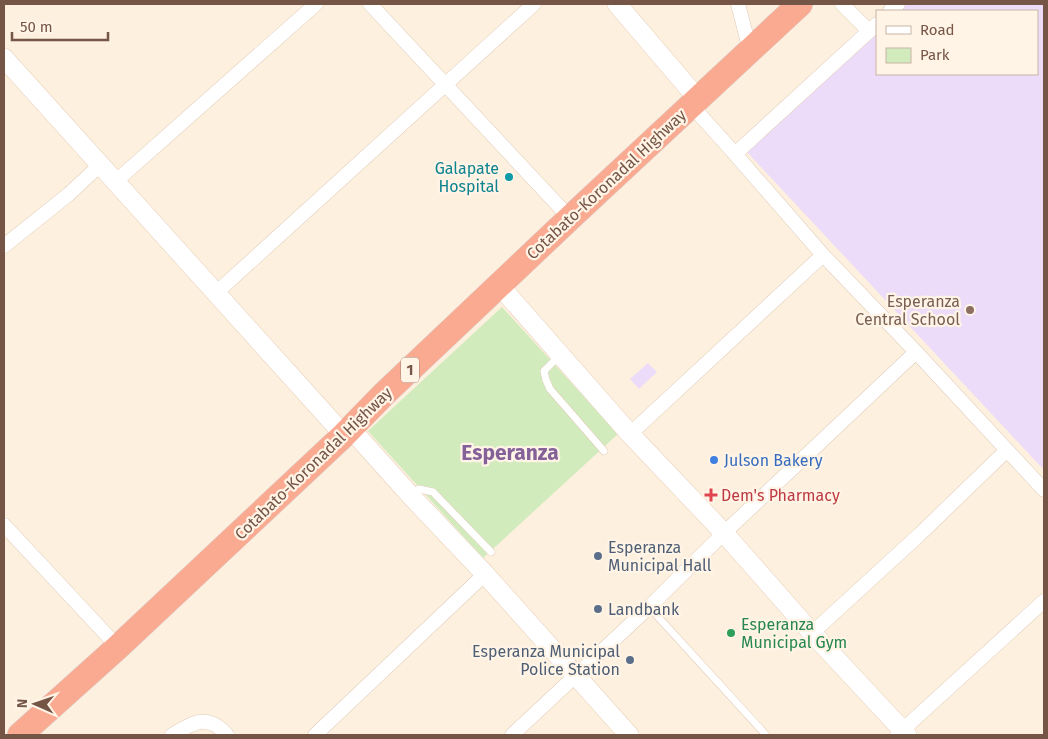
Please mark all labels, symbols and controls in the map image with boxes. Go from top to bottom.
scale bar [12,10,109,42]
legend [876,10,1038,75]
text: 50 m [20,18,53,36]
text: Road [920,21,955,39]
text: Park [920,46,950,64]
street label: Cotabato-Koronadal Highway [523,105,690,263]
place label: Galapate Hospital [435,159,499,196]
marker: Galapate Hospital [503,171,515,183]
place label: Esperanza Central School [855,292,960,329]
marker: Esperanza Central School [964,304,976,316]
road number: 1 [401,358,419,382]
street label: Cotabato-Koronadal Highway [231,383,396,544]
district label: Esperanza [461,440,559,466]
place label: Julson Bakery [724,451,823,470]
marker: Julson Bakery [708,454,720,466]
place label: Dem's Pharmacy [721,486,840,505]
marker: Dem's Pharmacy [705,489,717,501]
place label: Esperanza Municipal Hall [608,538,712,575]
marker: Esperanza Municipal Hall [592,550,604,562]
place label: Landbank [608,600,680,619]
marker: Landbank [592,603,604,615]
place label: Esperanza Municipal Gym [741,615,847,652]
marker: Esperanza Municipal Gym [725,627,737,639]
place label: Esperanza Municipal Police Station [472,642,620,679]
marker: Esperanza Municipal Police Station [624,654,636,666]
north arrow [10,679,60,729]
text: N [14,699,31,709]

